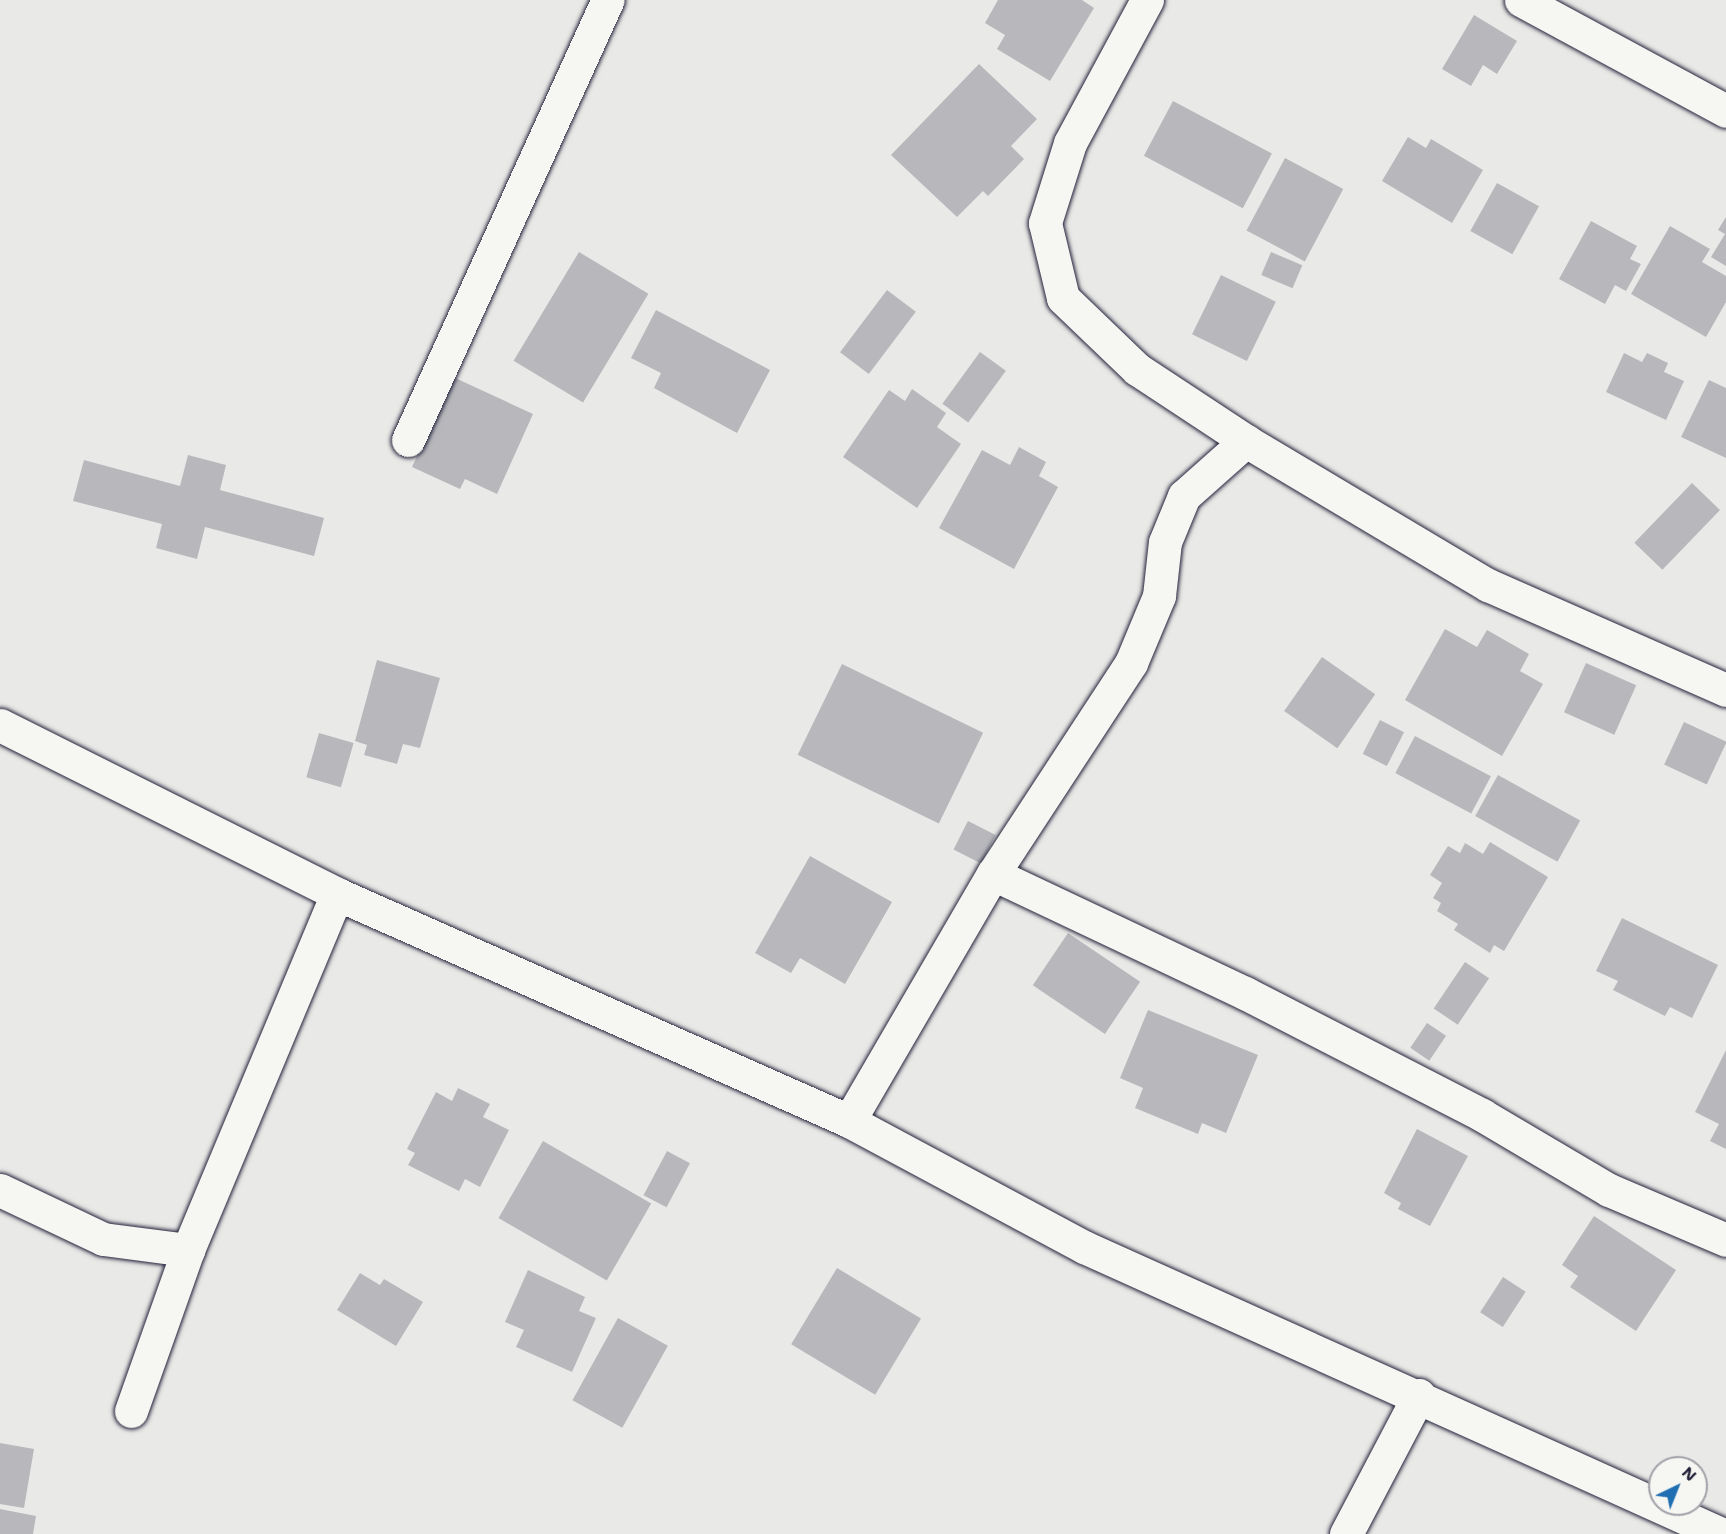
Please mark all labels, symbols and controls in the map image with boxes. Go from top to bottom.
north arrow [1648,1456,1708,1516]
text: N [1677,1462,1701,1486]

